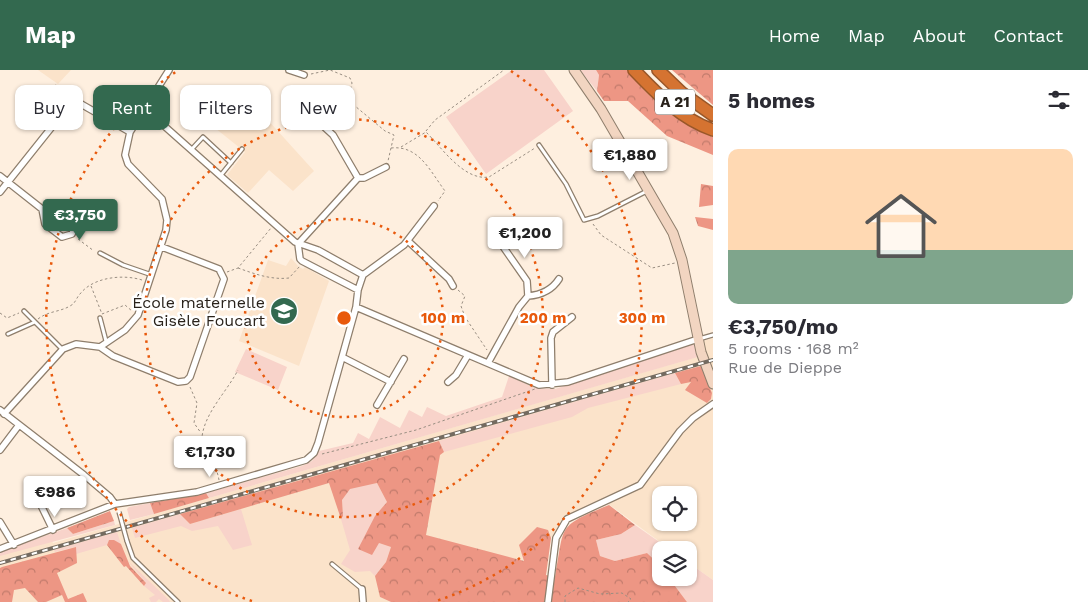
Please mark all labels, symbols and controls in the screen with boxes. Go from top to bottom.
text: Map [25,21,76,49]
text: Home [769,25,820,46]
text: Map [848,25,885,46]
text: About [913,25,965,46]
text: Contact [993,25,1063,46]
chip: Buy [15,85,83,130]
chip: Rent [93,85,170,130]
chip: Filters [180,85,271,130]
chip: New [281,85,355,130]
icon: filters [1045,86,1073,114]
text: 5 homes [728,88,815,113]
road number: A 21 [655,90,695,114]
pin: €1,880 [589,138,671,181]
text: €1,880 [603,145,657,164]
icon: home [856,181,946,271]
pin: €3,750 [39,198,121,241]
text: €3,750 [54,205,106,224]
pin: €1,200 [484,216,566,259]
text: €1,200 [499,223,551,242]
place label: École maternelle Gisèle Foucart [132,293,265,330]
school or university icon: École maternelle Gisèle Foucart [269,296,299,326]
centre of rings [335,309,353,327]
text: 100 m [421,309,465,327]
text: 200 m [520,309,566,327]
text: 300 m [619,309,665,327]
text: €3,750/mo [728,314,838,339]
text: 5 rooms · 168 m² [728,339,859,358]
text: Rue de Dieppe [728,358,842,377]
pin: €1,730 [169,436,251,478]
text: €1,730 [185,442,235,461]
pin: €986 [25,476,85,518]
text: €986 [35,482,75,501]
map controls [652,486,697,586]
button: locate [652,486,697,531]
button: layers [652,541,697,586]

